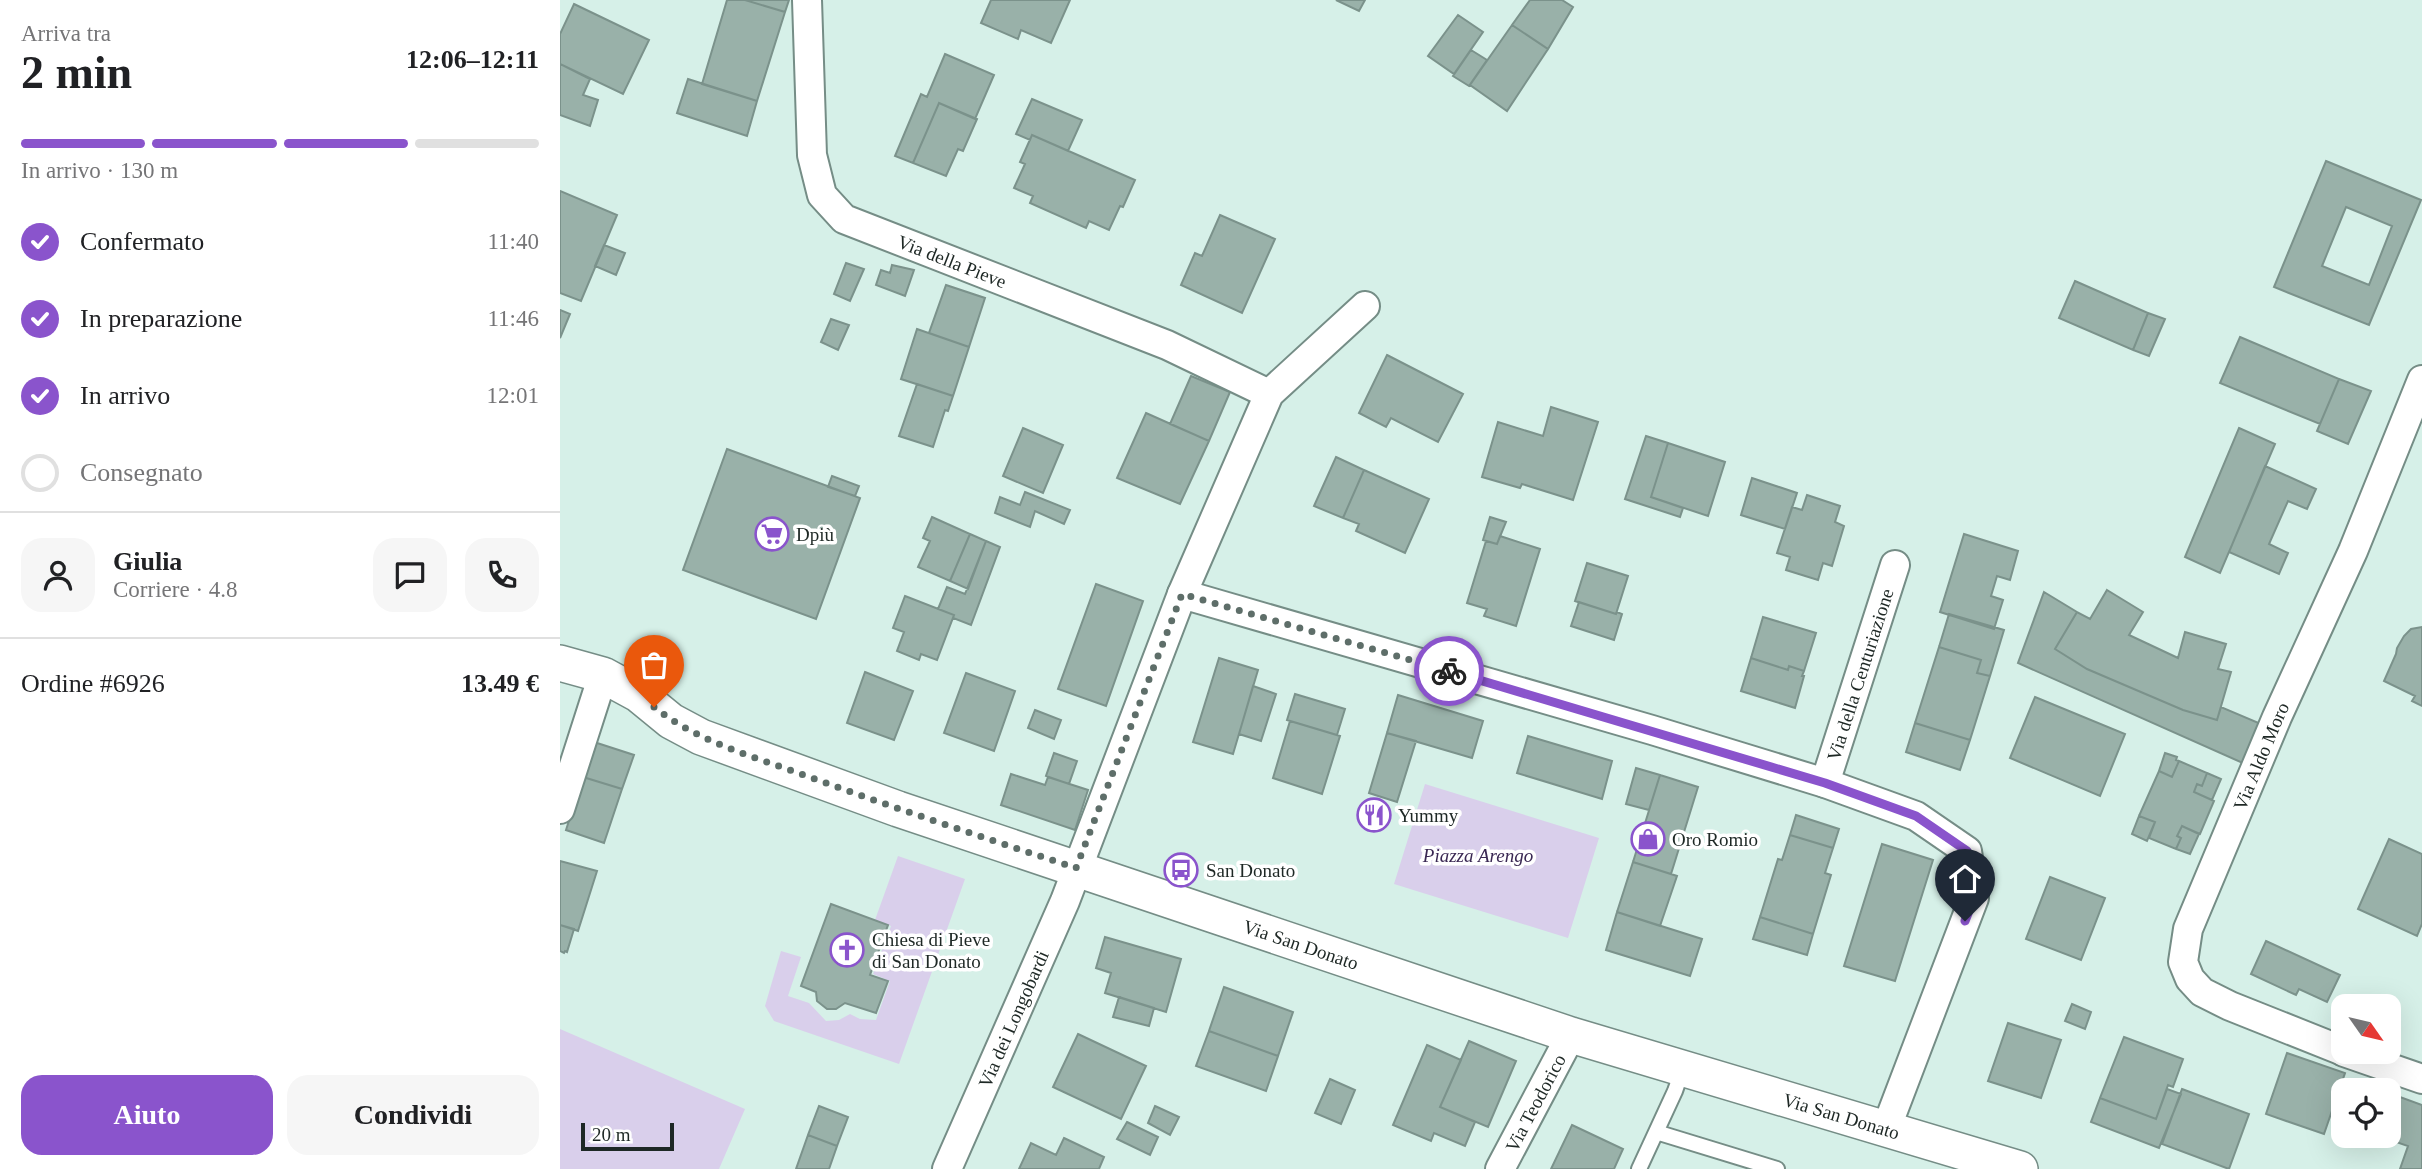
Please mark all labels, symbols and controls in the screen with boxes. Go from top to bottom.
text: Arriva tra [21,21,111,46]
text: 12:06–12:11 [406,45,539,74]
text: 2 min [21,47,132,98]
text: In arrivo · 130 m [21,158,178,183]
icon: check [21,223,59,261]
text: Confermato [80,227,204,256]
text: 11:40 [487,229,539,254]
street label: Via della Pieve [895,231,1010,292]
icon: check [21,300,59,338]
text: In preparazione [80,304,242,333]
text: 11:46 [487,306,539,331]
icon: check [21,377,59,415]
text: In arrivo [80,381,170,410]
text: 12:01 [487,383,539,408]
text: Consegnato [80,458,203,487]
supermarket icon: Dpiù [753,515,791,553]
place label: Dpiù [796,524,835,545]
button: person [21,538,95,612]
button: chat [373,538,447,612]
button: phone [465,538,539,612]
text: Giulia [113,547,182,576]
text: Corriere · 4.8 [113,577,238,602]
street label: Via della Centuriazione [1822,586,1897,763]
pin [624,635,684,707]
courier [1414,636,1484,706]
icon: bag [635,646,673,684]
icon: bike [1430,652,1468,690]
text: Ordine #6926 [21,669,165,698]
text: 13.49 € [461,669,539,698]
street label: Via Aldo Moro [2229,699,2293,813]
restaurant icon: Yummy [1355,796,1393,834]
place label: Yummy [1398,805,1459,826]
shop icon: Oro Romio [1629,820,1667,858]
place label: Oro Romio [1672,829,1758,850]
park label: Piazza Arengo [1422,845,1533,866]
pin [1935,849,1995,921]
bus stop icon: San Donato [1162,851,1200,889]
place label: San Donato [1206,860,1295,881]
icon: home [1946,860,1984,898]
street label: Via San Donato [1241,915,1361,973]
place label: Chiesa di Pieve di San Donato [872,929,990,972]
church icon: Chiesa di Pieve di San Donato [828,931,866,969]
street label: Via dei Longobardi [974,947,1052,1091]
north arrow [2331,994,2401,1064]
map controls [2331,994,2401,1148]
street label: Via Teodorico [1501,1050,1570,1155]
button: Aiuto [21,1075,273,1155]
button: Condividi [287,1075,539,1155]
button: locate [2331,1078,2401,1148]
street label: Via San Donato [1781,1088,1902,1143]
scale bar [581,1120,674,1152]
text: 20 m [592,1124,631,1145]

